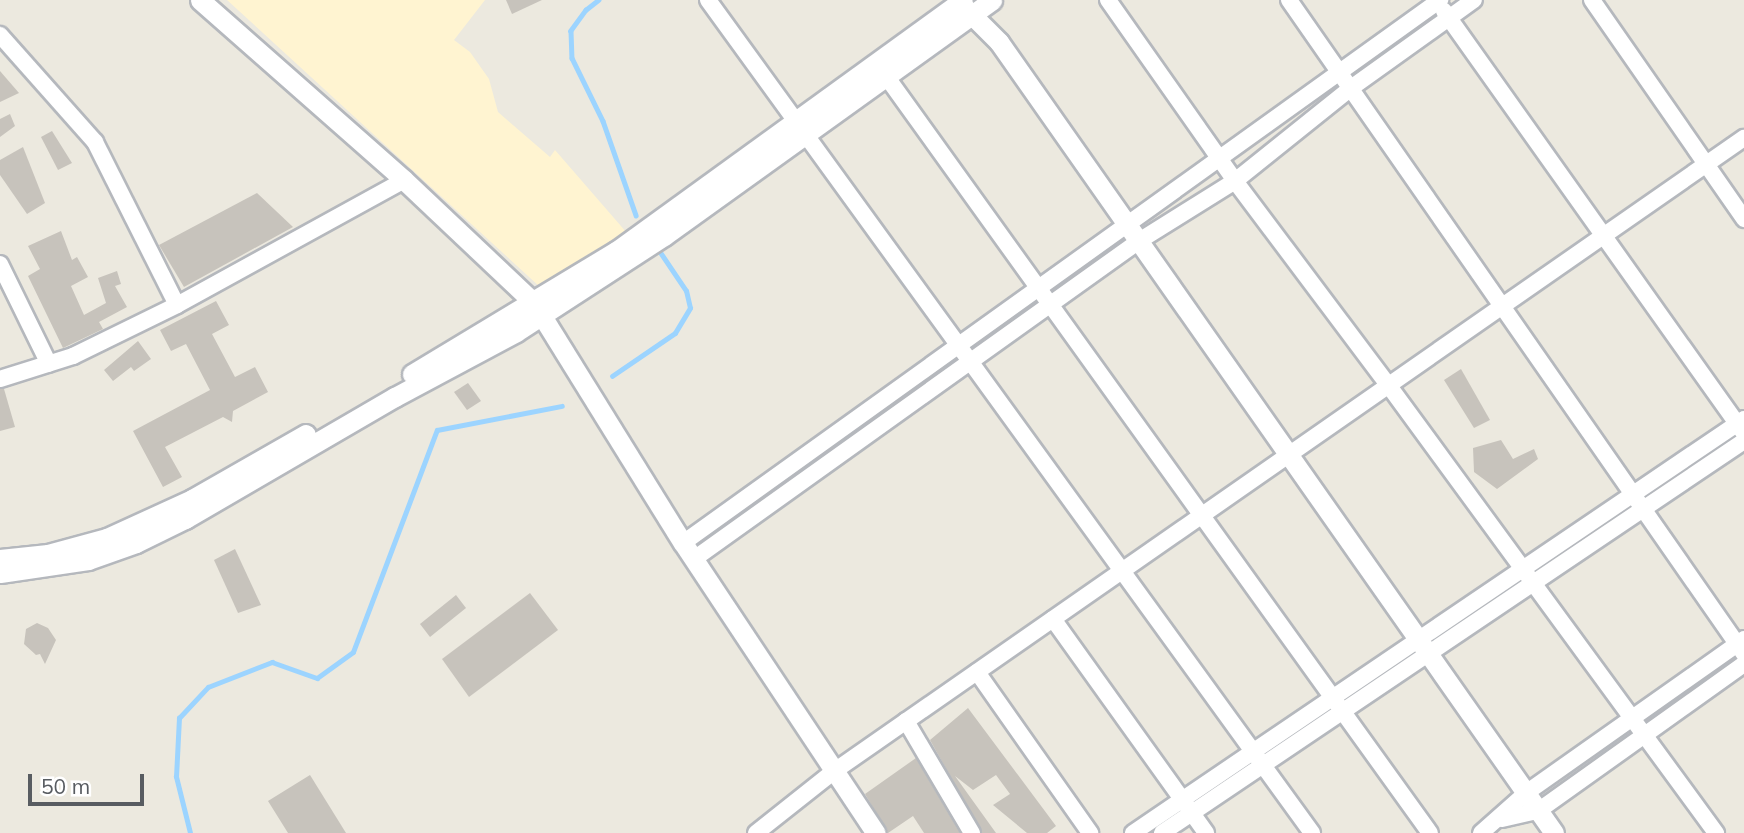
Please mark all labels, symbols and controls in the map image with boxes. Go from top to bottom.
scale bar [32,760,147,804]
text: 50 m [41,773,90,799]

